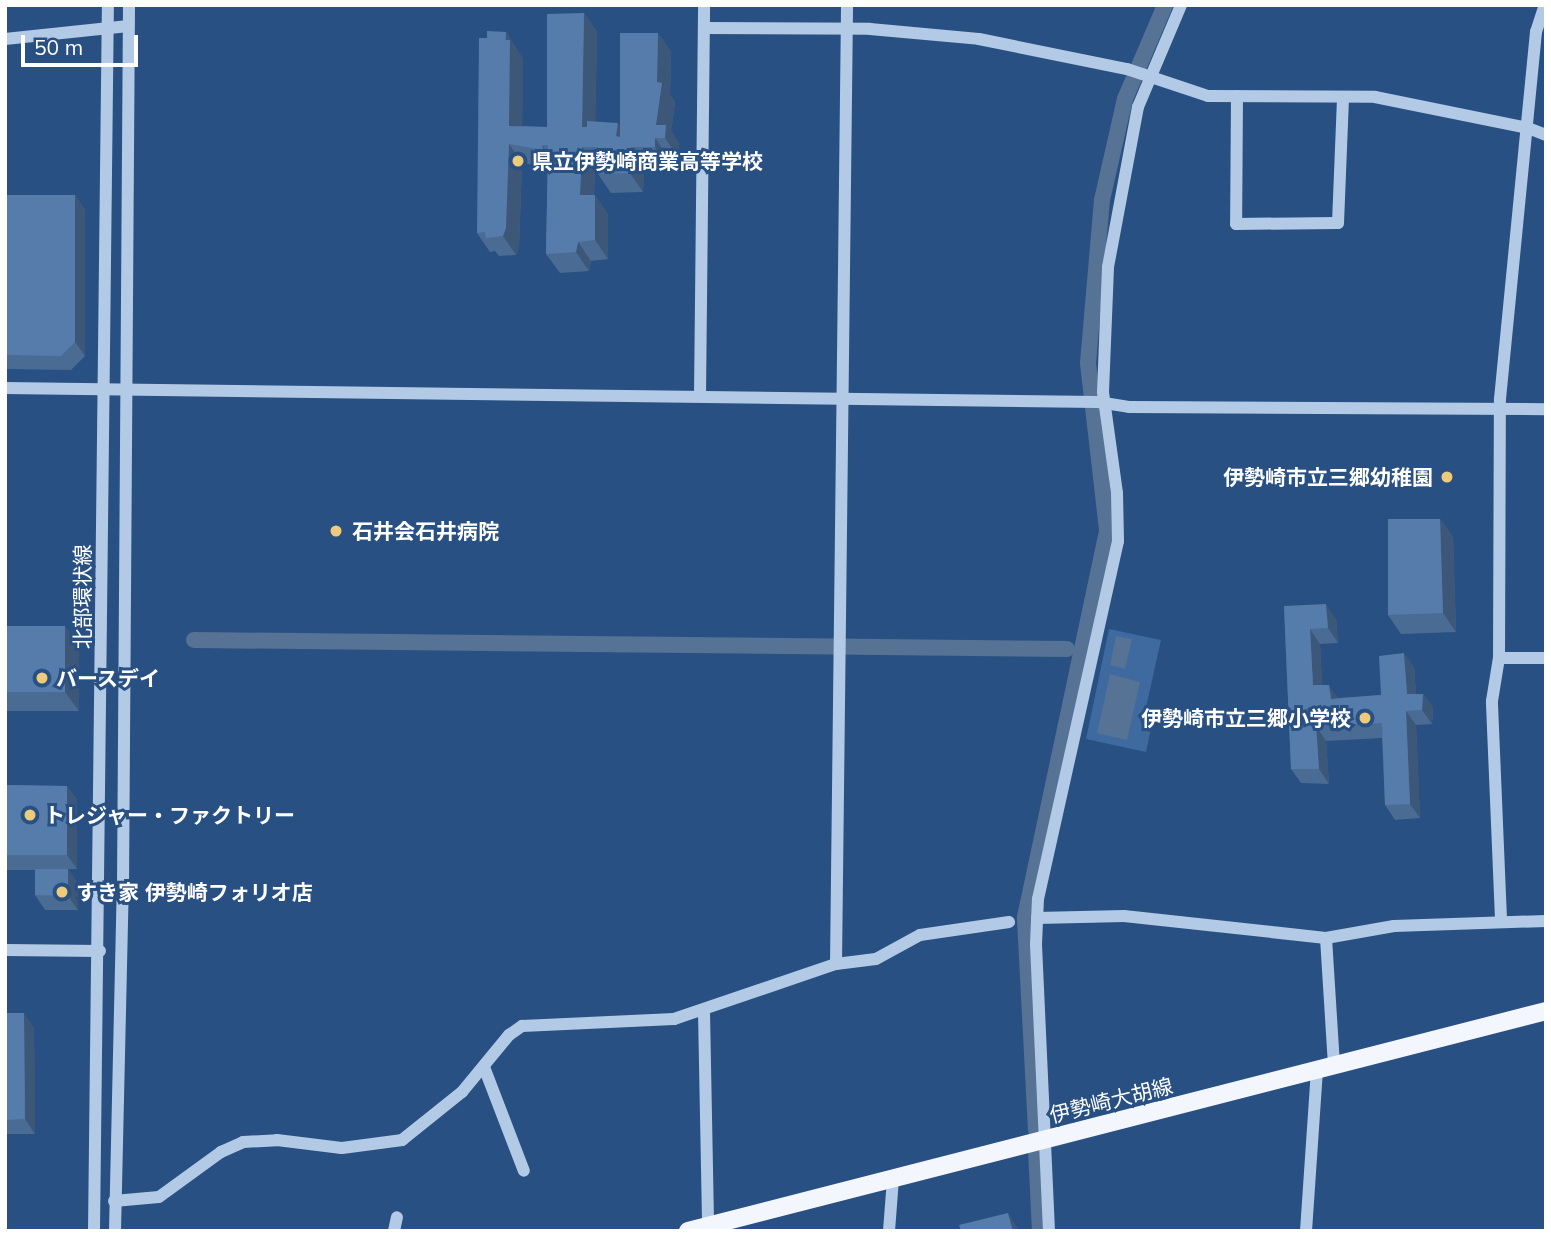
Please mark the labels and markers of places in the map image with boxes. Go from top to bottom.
place label: 県立伊勢崎商業高等学校 [532,148,763,174]
marker: 県立伊勢崎商業高等学校 [510,153,526,169]
place label: 伊勢崎市立三郷幼稚園 [1223,464,1433,490]
marker: 伊勢崎市立三郷幼稚園 [1439,469,1455,485]
place label: 石井会石井病院 [352,518,499,544]
marker: 石井会石井病院 [326,521,346,541]
place label: バースデイ [56,665,161,691]
marker: バースデイ [34,670,50,686]
place label: 伊勢崎市立三郷小学校 [1141,705,1351,731]
marker: 伊勢崎市立三郷小学校 [1357,710,1373,726]
place label: トレジャー・ファクトリー [44,802,296,828]
marker: トレジャー・ファクトリー [22,807,38,823]
place label: すき家 伊勢崎フォリオ店 [76,879,313,905]
marker: すき家 伊勢崎フォリオ店 [54,884,70,900]

